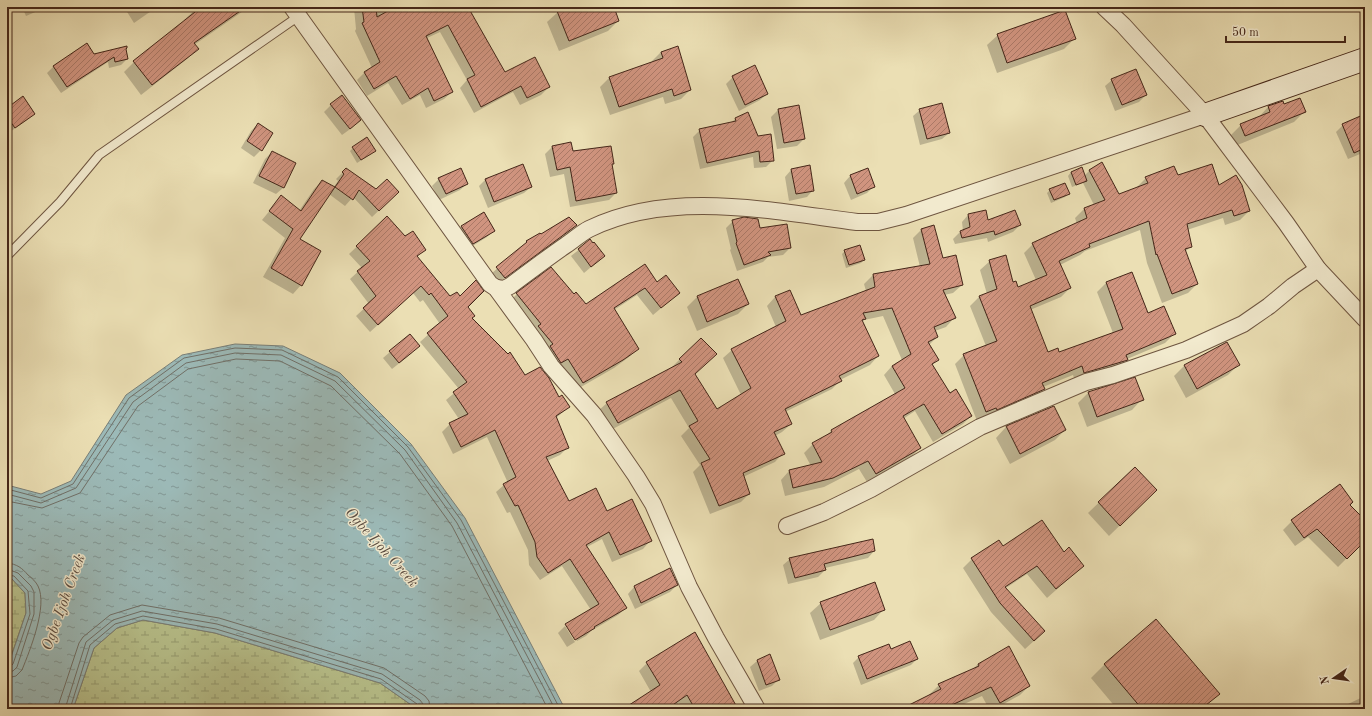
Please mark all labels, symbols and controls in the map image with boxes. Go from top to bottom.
scale bar [1226,18,1345,44]
text: 50 m [1232,26,1259,39]
water label: Ogbe Ijoh Creek [341,505,420,591]
water label: Ogbe Ijoh Creek [40,552,89,653]
north arrow [1314,658,1354,698]
text: N [1319,674,1332,685]

